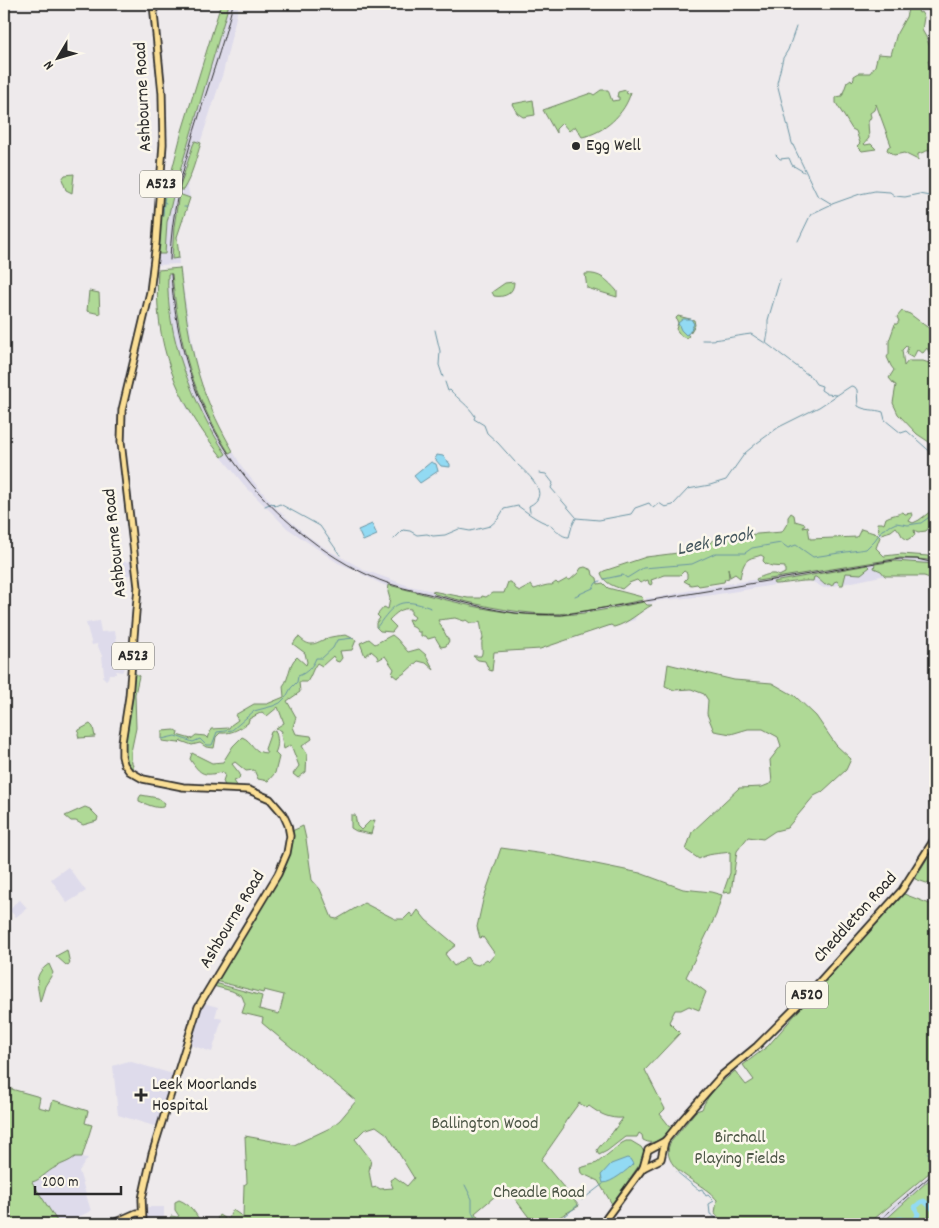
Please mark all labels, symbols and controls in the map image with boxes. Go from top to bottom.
north arrow [32,32,82,82]
street label: Ashbourne Road [129,41,159,153]
text: N [39,56,59,74]
place label: Egg Well [586,134,642,159]
marker: Egg Well [570,140,582,152]
road number: A523 [140,170,182,198]
street label: Ashbourne Road [98,487,134,599]
water label: Leek Brook [674,521,758,564]
road number: A523 [112,642,154,669]
street label: Ashbourne Road [194,866,272,974]
street label: Cheddleton Road [808,867,904,969]
road number: A520 [786,982,828,1008]
place label: Leek Moorlands Hospital [152,1073,257,1119]
marker: Leek Moorlands Hospital [134,1088,148,1102]
park label: Ballington Wood [432,1112,538,1137]
park label: Birchall Playing Fields [694,1126,786,1172]
scale bar [35,1163,121,1195]
text: 200 m [42,1172,79,1194]
park label: Cheadle Road [493,1181,585,1206]

